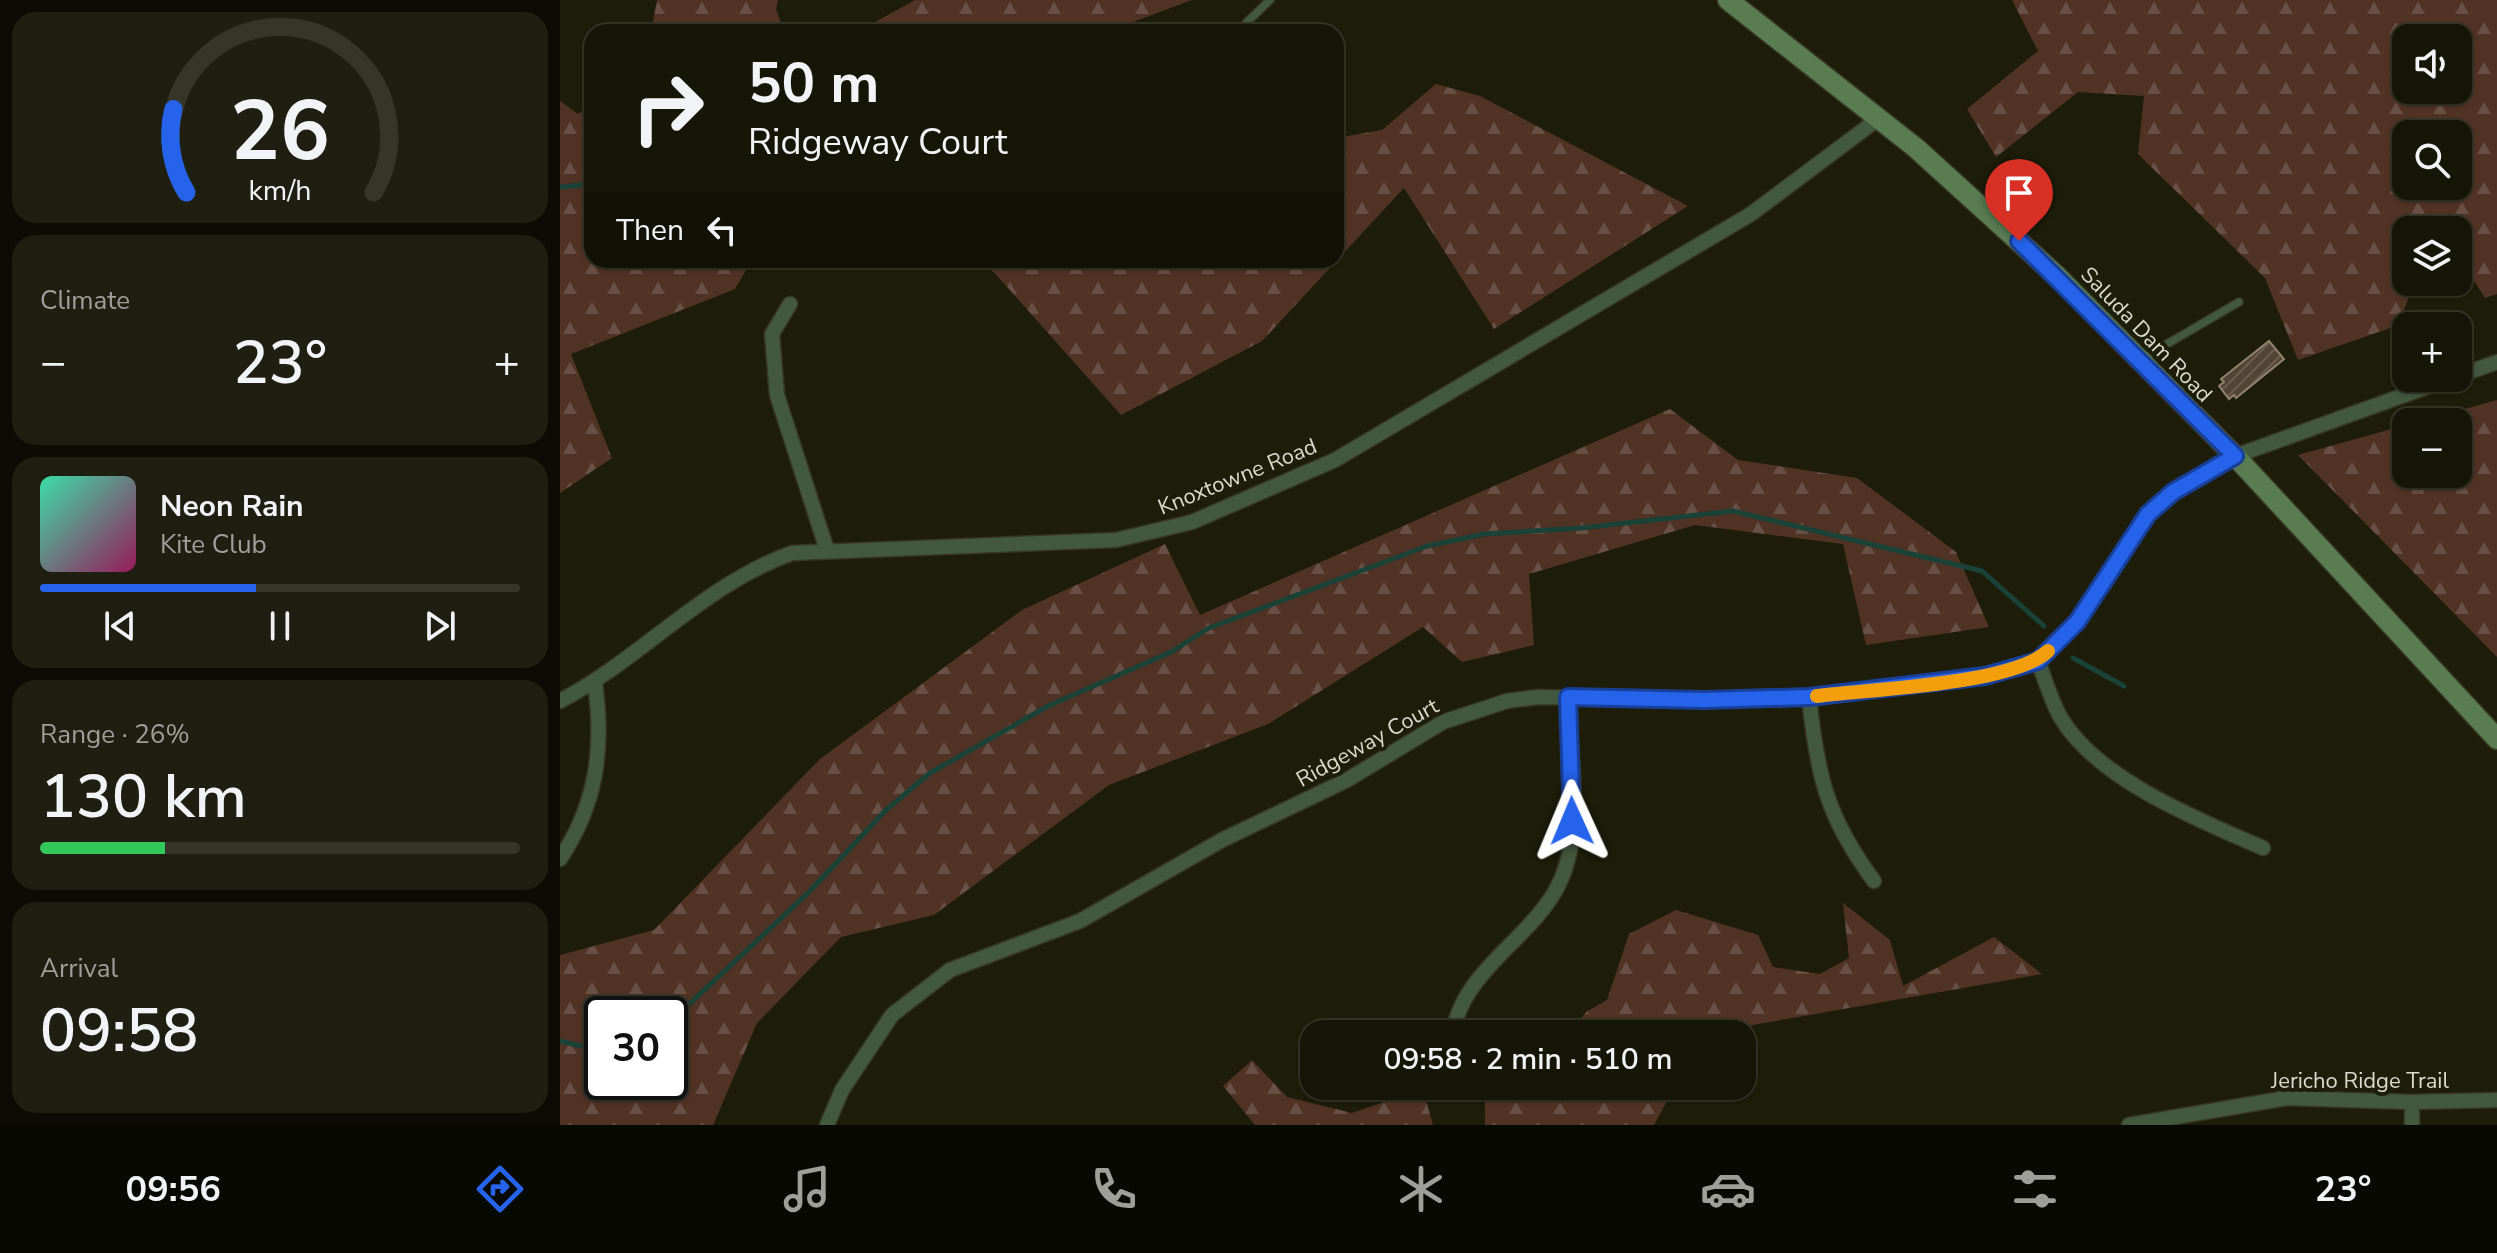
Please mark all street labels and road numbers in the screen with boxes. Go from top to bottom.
street label: Saluda Dam Road [2074,260,2219,409]
street label: Knoxtowne Road [1153,431,1321,522]
street label: Ridgeway Court [1291,691,1444,794]
street label: Jericho Ridge Trail [2270,1066,2449,1096]

